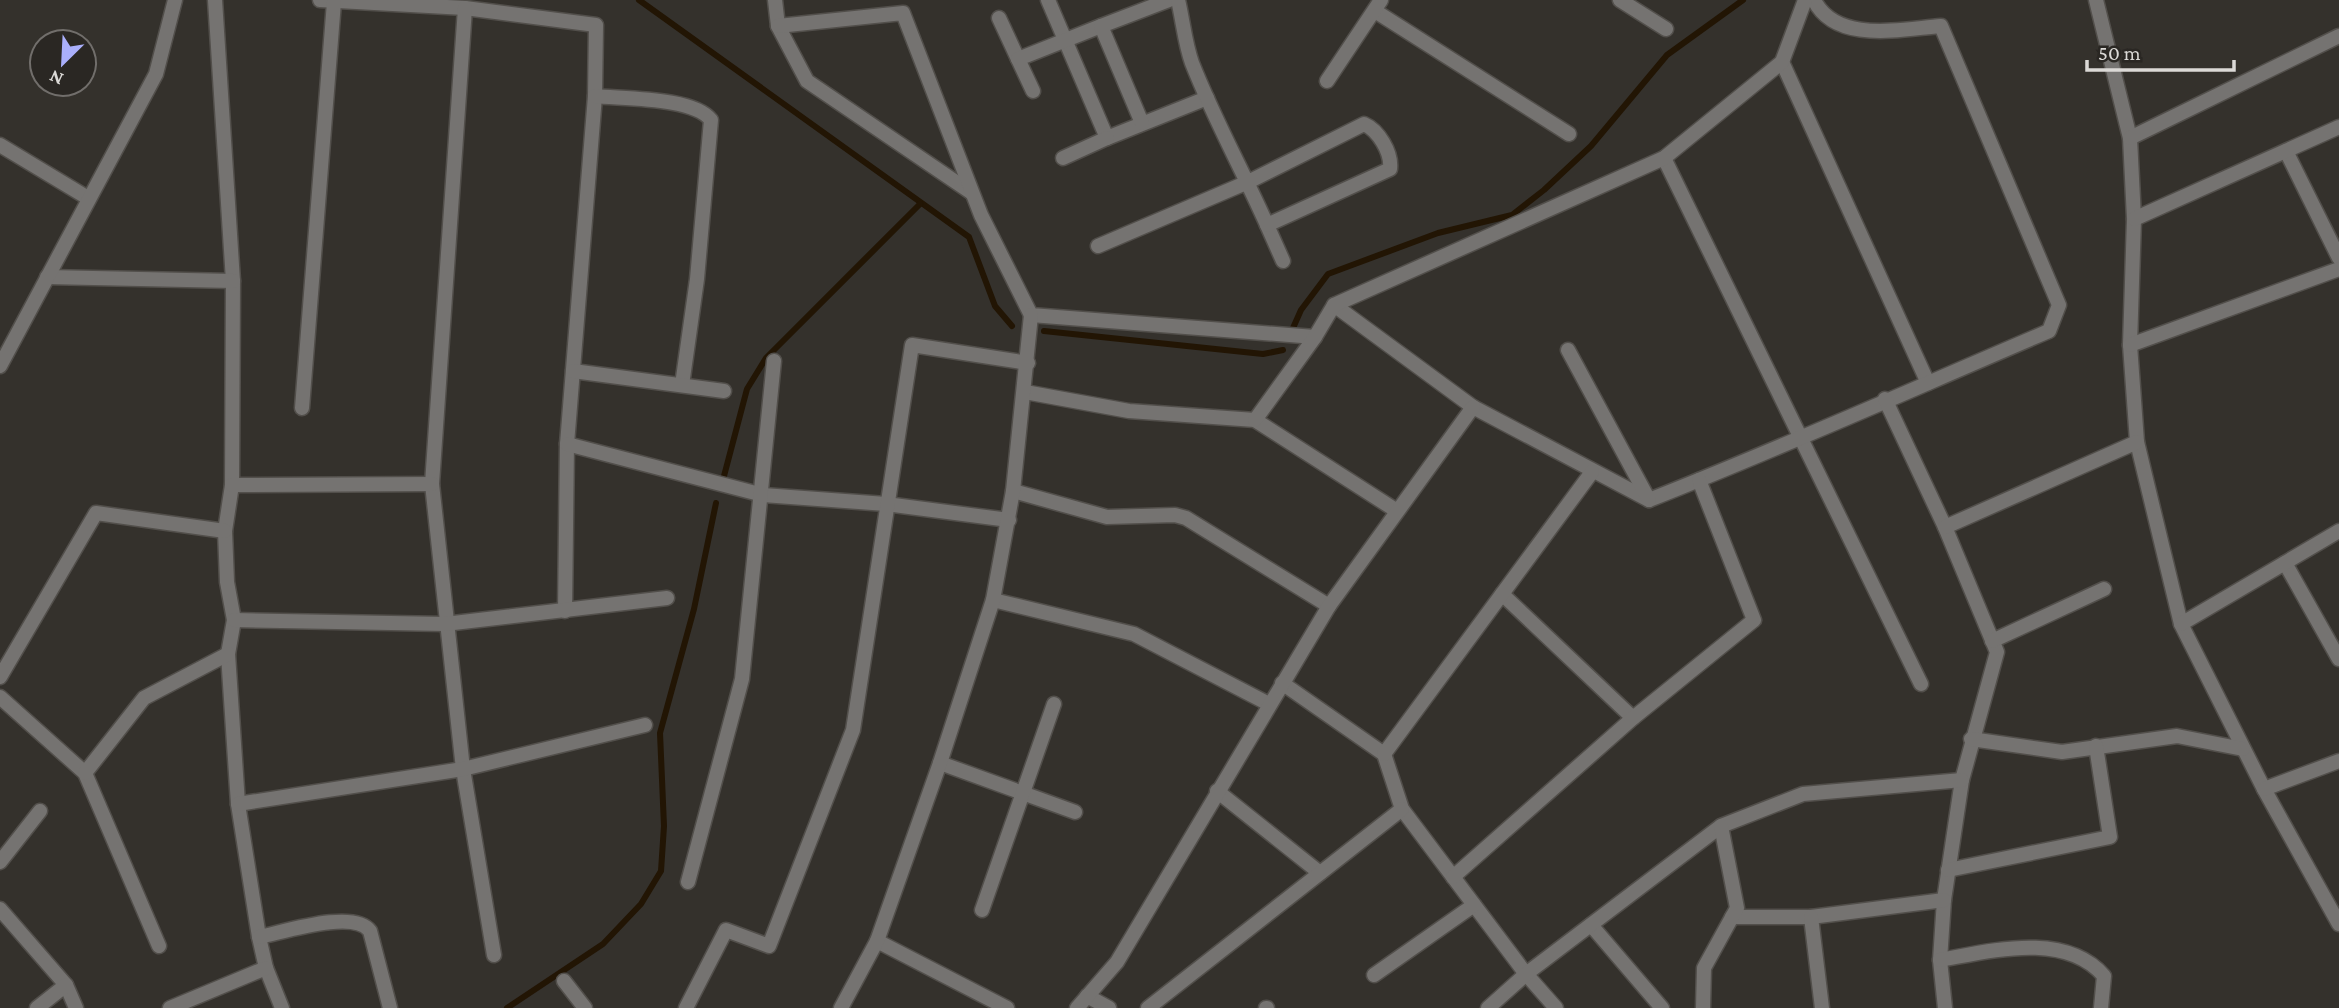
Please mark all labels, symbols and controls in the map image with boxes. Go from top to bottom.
north arrow [28,28,98,98]
scale bar [2087,28,2234,72]
text: 50 m [2098,41,2141,65]
text: N [46,66,66,90]

